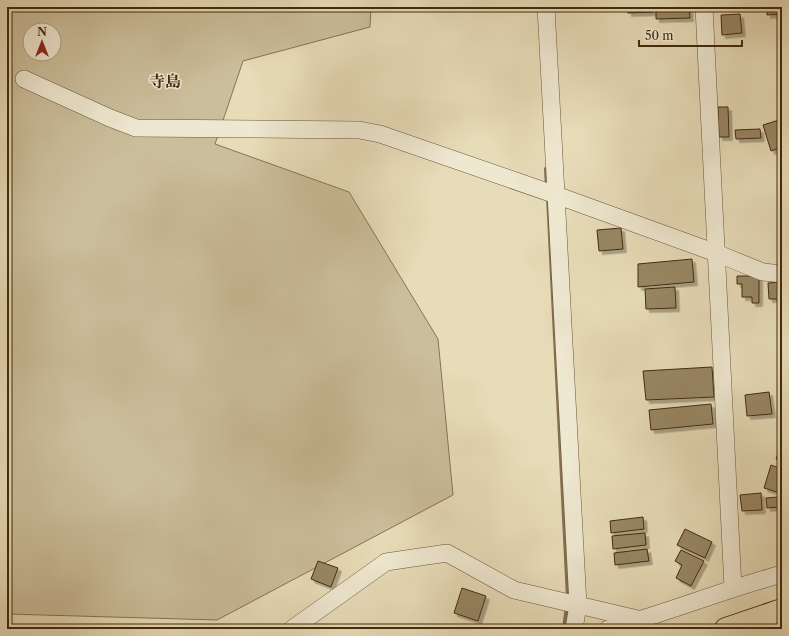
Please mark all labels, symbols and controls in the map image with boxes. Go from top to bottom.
north arrow [22,22,62,62]
scale bar [639,22,742,48]
text: N [37,25,47,39]
text: 50 m [645,28,674,43]
district label: 寺島 [149,71,181,91]

